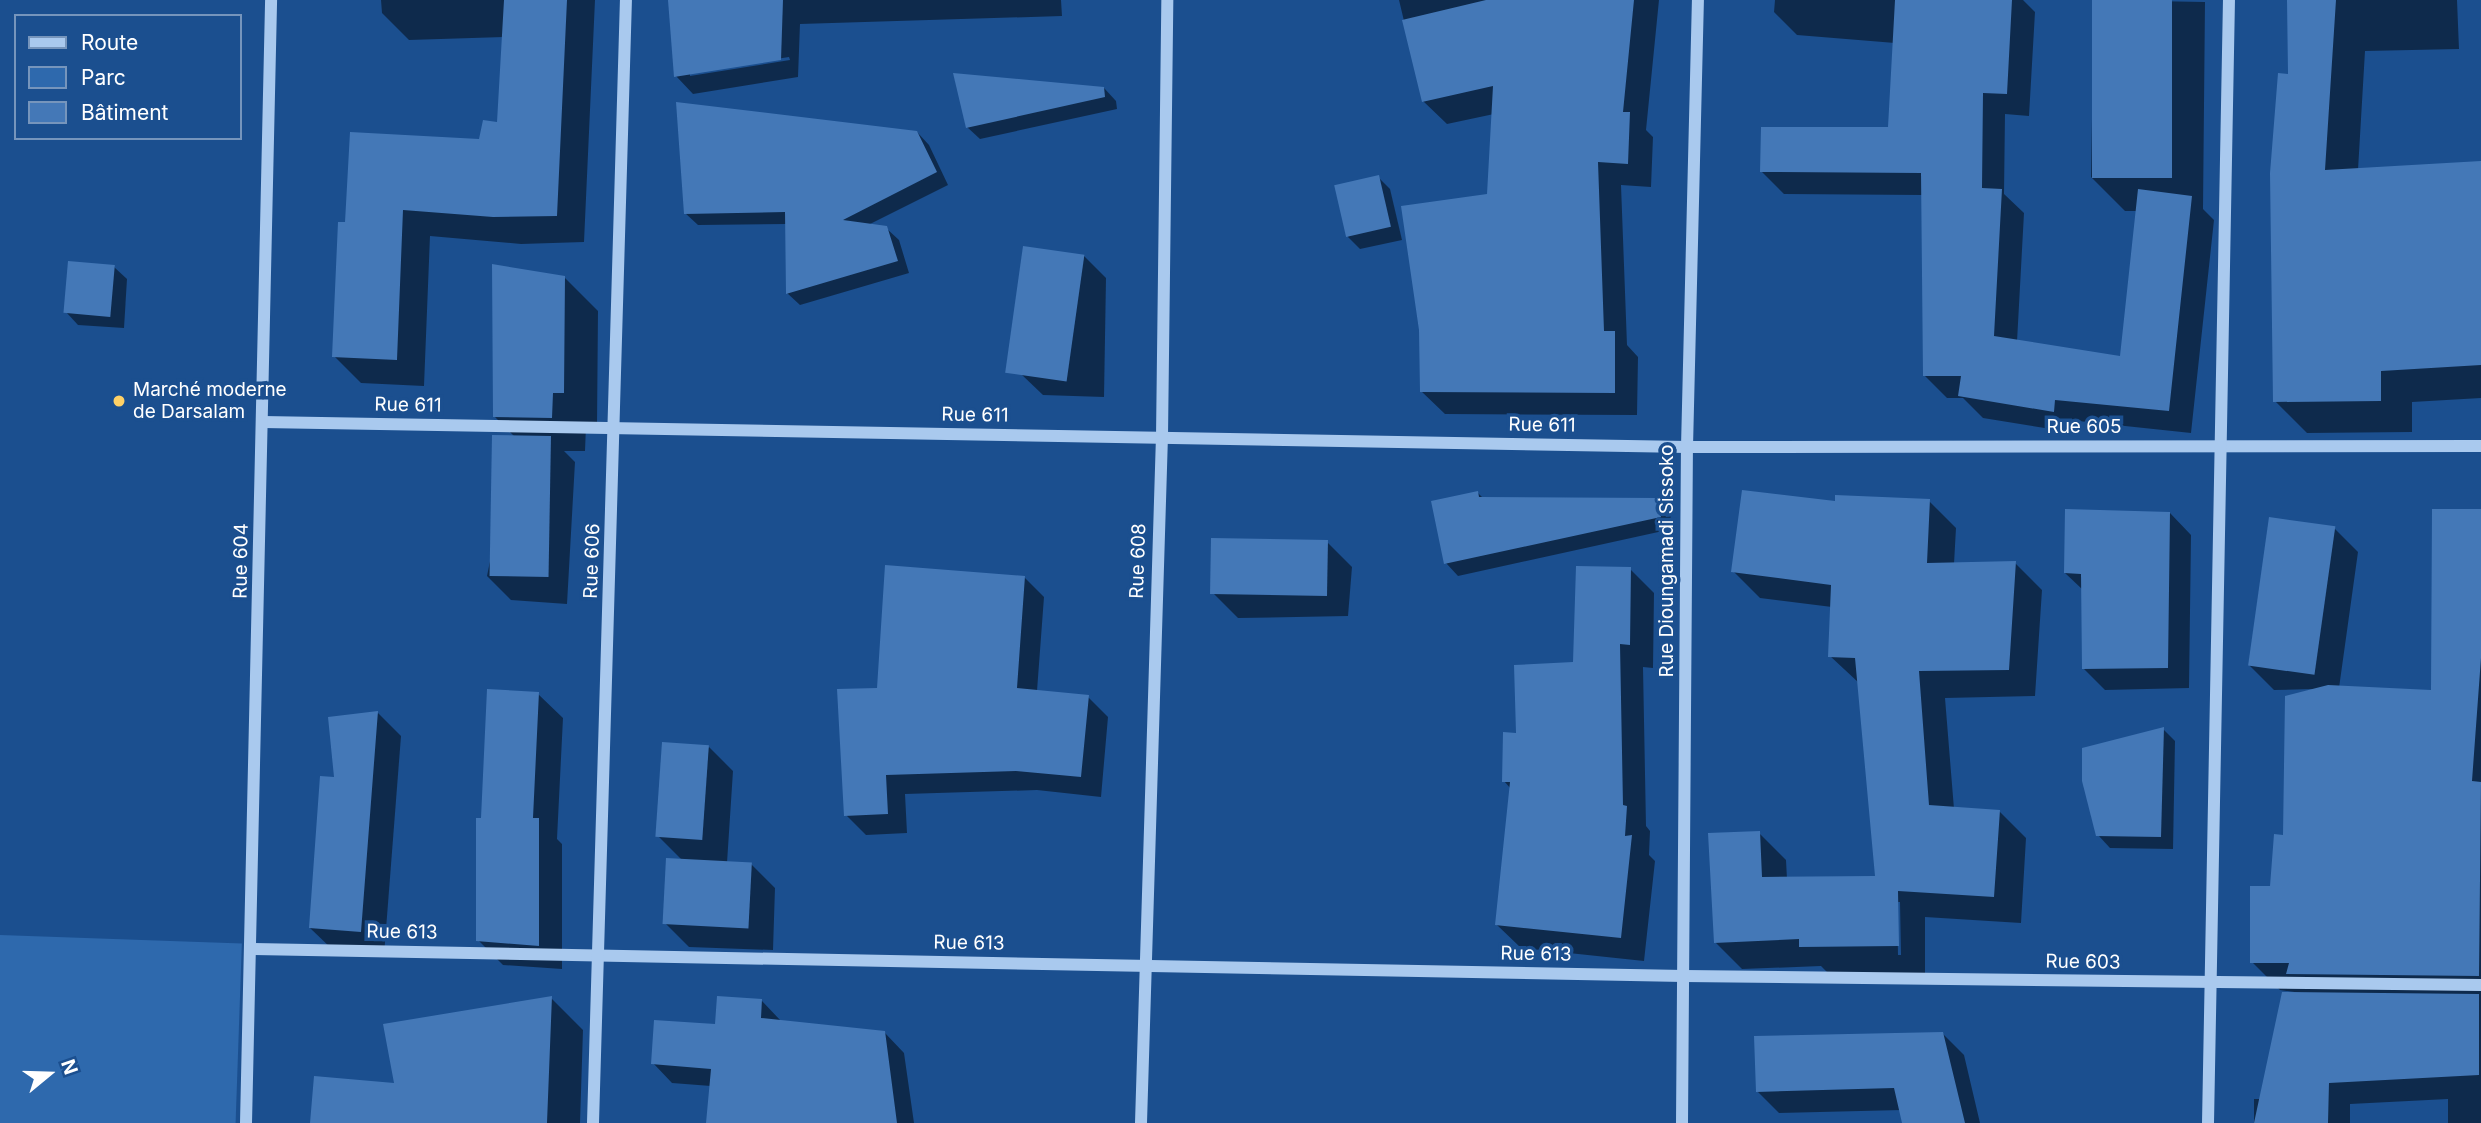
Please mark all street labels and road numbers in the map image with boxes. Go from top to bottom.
street label: Rue 611 [374,393,442,417]
street label: Rue 611 [941,403,1009,427]
street label: Rue 611 [1508,413,1576,437]
street label: Rue 605 [2046,416,2122,438]
street label: Rue Dioungamadi Sissoko [1656,445,1678,677]
street label: Rue 604 [229,523,253,599]
street label: Rue 606 [579,523,605,599]
street label: Rue 608 [1125,523,1151,599]
street label: Rue 613 [366,920,438,944]
street label: Rue 613 [933,931,1005,955]
street label: Rue 613 [1500,942,1572,966]
street label: Rue 603 [2045,950,2121,974]

